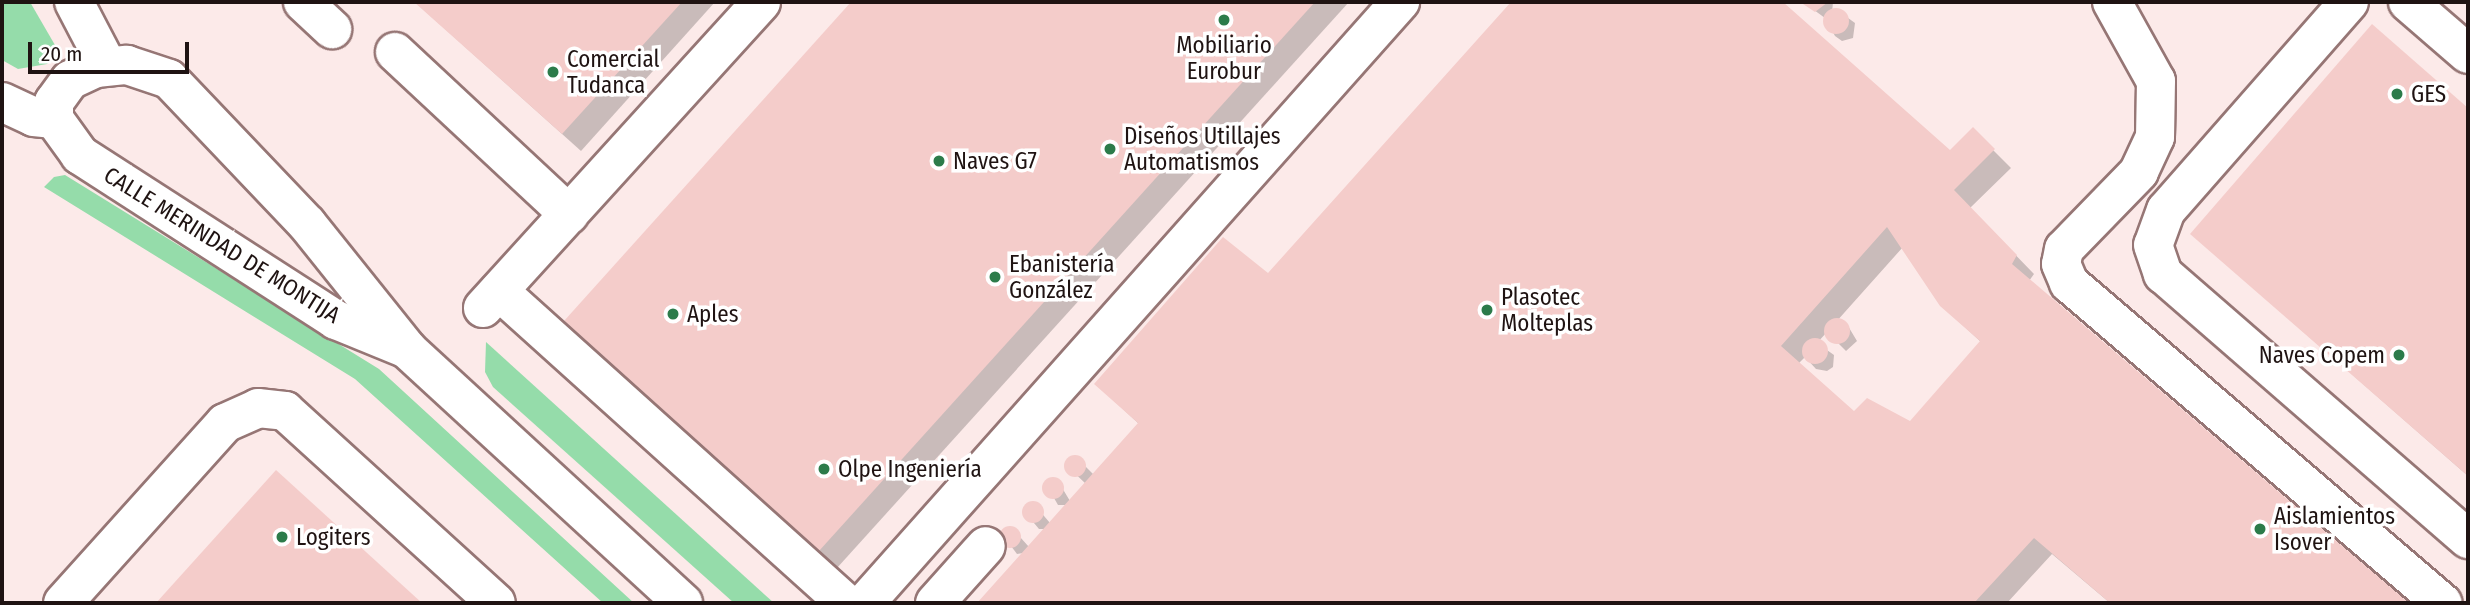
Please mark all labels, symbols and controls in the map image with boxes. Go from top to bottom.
marker: Mobiliario Eurobur [1216,12,1232,28]
scale bar [32,28,192,72]
place label: Mobiliario Eurobur [1176,31,1272,85]
text: 20 m [41,41,82,67]
place label: Comercial Tudanca [567,45,660,99]
marker: Comercial Tudanca [545,64,561,80]
place label: GES [2411,80,2446,108]
marker: GES [2389,86,2405,102]
place label: Diseños Utillajes Automatismos [1124,122,1281,176]
marker: Diseños Utillajes Automatismos [1102,141,1118,157]
place label: Naves G7 [953,147,1037,175]
marker: Naves G7 [931,153,947,169]
street label: CALLE MERINDAD DE MONTIJA [99,161,345,329]
place label: Ebanistería González [1009,250,1114,304]
marker: Ebanistería González [987,269,1003,285]
place label: Plasotec Molteplas [1501,283,1593,337]
place label: Aples [687,300,738,328]
marker: Plasotec Molteplas [1479,302,1495,318]
marker: Aples [665,306,681,322]
place label: Naves Copem [2259,341,2385,369]
marker: Naves Copem [2391,347,2407,363]
place label: Olpe Ingeniería [838,455,982,483]
marker: Olpe Ingeniería [816,461,832,477]
place label: Aislamientos Isover [2274,502,2395,556]
marker: Aislamientos Isover [2252,521,2268,537]
place label: Logiters [296,523,370,551]
marker: Logiters [274,529,290,545]

